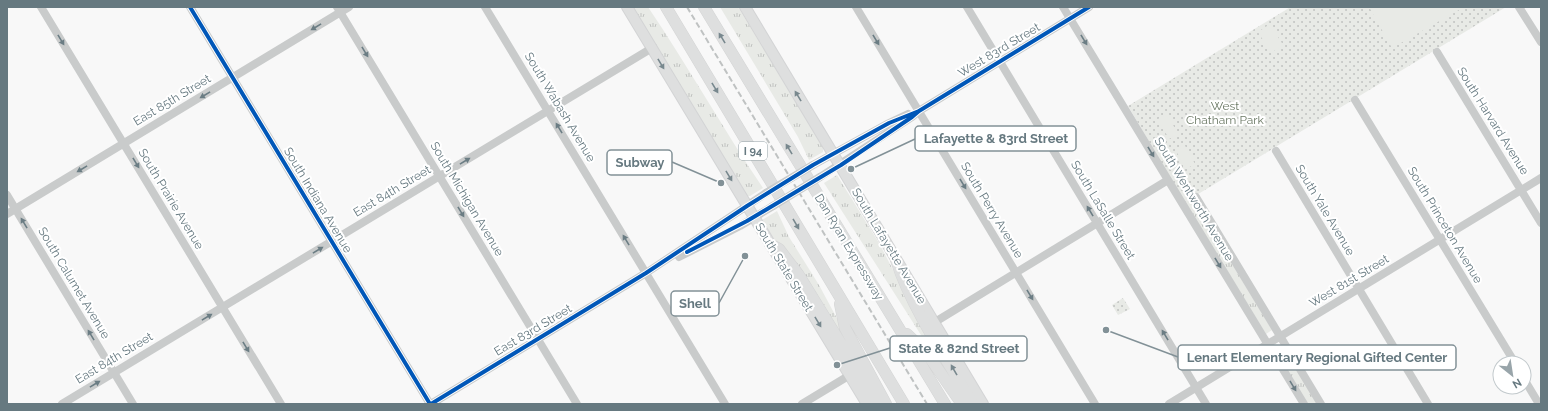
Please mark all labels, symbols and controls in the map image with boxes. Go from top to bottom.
street label: West 83rd Street [956,20,1042,80]
one-way arrow [310,24,322,31]
one-way arrow [719,32,726,44]
one-way arrow [57,34,64,46]
one-way arrow [873,34,880,46]
one-way arrow [1080,34,1087,46]
one-way arrow [361,46,368,58]
street label: South Wabash Avenue [522,50,598,164]
one-way arrow [658,58,665,70]
street label: South Harvard Avenue [1454,65,1532,177]
street label: East 85th Street [131,71,213,129]
one-way arrow [711,82,718,94]
one-way arrow [795,90,802,102]
one-way arrow [199,91,211,98]
park label: West Chatham Park [1186,99,1265,127]
one-way arrow [555,122,562,134]
callout: Lafayette & 83rd Street [915,126,1076,151]
text: Lafayette & 83rd Street [924,131,1068,146]
street label: South Wentworth Avenue [1152,135,1236,263]
street label: South Michigan Avenue [427,139,507,259]
road number: I 94 [739,142,767,160]
one-way arrow [786,143,793,155]
street label: South Indiana Avenue [281,145,355,255]
street label: South Prairie Avenue [135,146,207,252]
one-way arrow [1147,146,1155,157]
callout: Subway [607,150,672,175]
text: Subway [615,155,665,170]
one-way arrow [132,157,139,169]
one-way arrow [459,157,471,164]
street label: South LaSalle Street [1068,158,1138,262]
street label: South Perry Avenue [958,159,1026,261]
street label: East 84th Street [351,162,433,220]
street label: South Yale Avenue [1292,162,1358,258]
street label: South Princeton Avenue [1405,164,1485,286]
one-way arrow [76,166,88,173]
one-way arrow [725,170,732,182]
one-way arrow [959,178,966,190]
street label: South Lafayette Avenue [849,186,929,306]
street label: Dan Ryan Expressway [812,191,887,303]
one-way arrow [1087,205,1094,217]
one-way arrow [457,206,464,218]
one-way arrow [20,218,28,228]
one-way arrow [793,218,800,230]
street label: South State Street [752,220,816,314]
street label: South Calumet Avenue [35,225,113,341]
one-way arrow [622,235,630,245]
one-way arrow [312,246,324,253]
street label: West 81st Street [1307,252,1391,310]
one-way arrow [1215,257,1222,269]
one-way arrow [1026,289,1033,301]
callout: Shell [671,291,719,316]
text: Shell [679,296,712,311]
street label: East 83rd Street [492,301,574,359]
one-way arrow [201,313,213,320]
one-way arrow [814,317,822,327]
street label: East 84th Street [73,329,155,387]
one-way arrow [88,329,95,341]
one-way arrow [1161,329,1168,341]
callout: State & 82nd Street [890,336,1027,361]
text: State & 82nd Street [898,341,1020,356]
one-way arrow [242,342,250,352]
callout: Lenart Elementary Regional Gifted Center [1178,345,1456,370]
text: Lenart Elementary Regional Gifted Center [1187,350,1447,365]
north arrow [1492,355,1532,395]
one-way arrow [950,364,957,376]
text: N [1510,375,1524,391]
one-way arrow [89,380,101,387]
one-way arrow [1289,380,1296,392]

